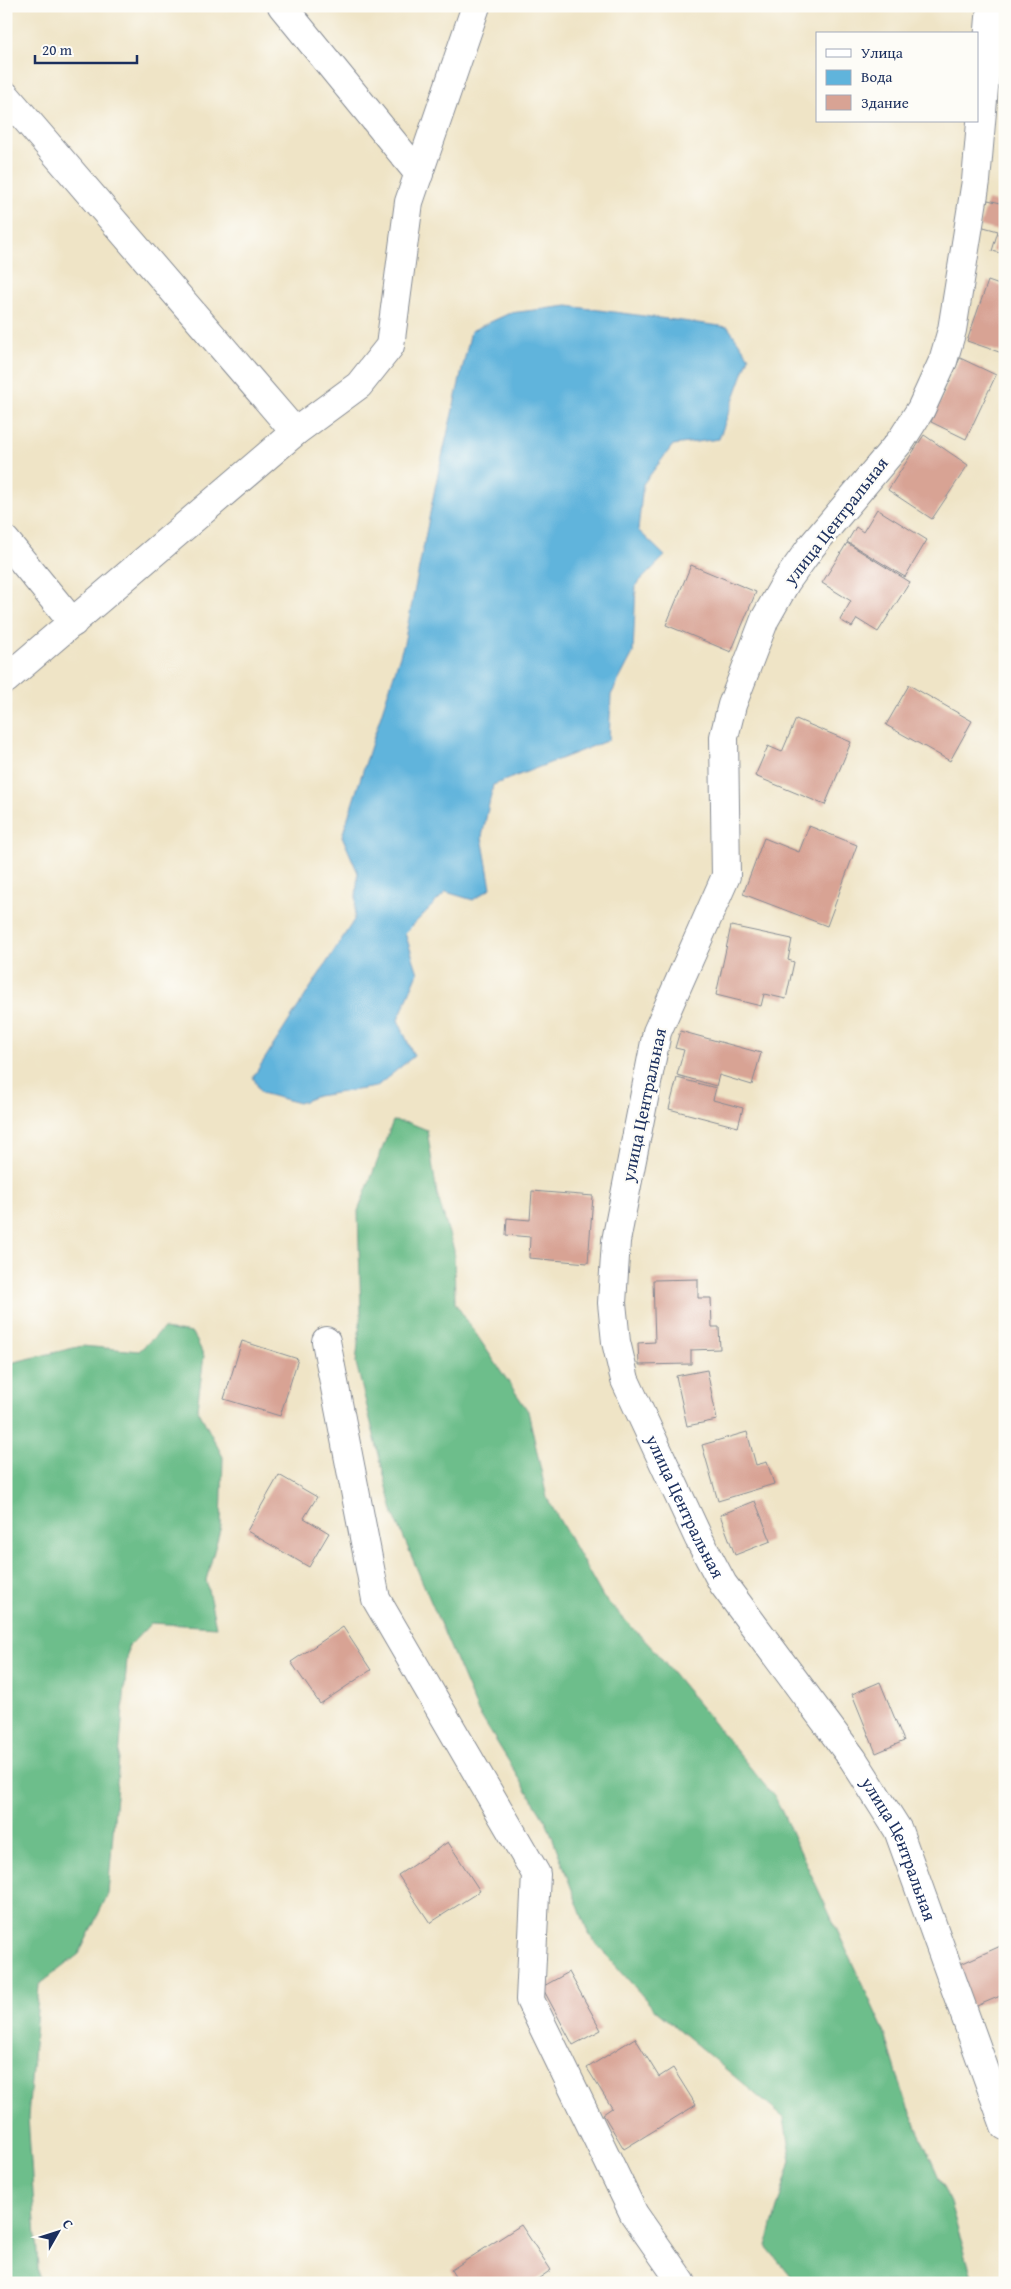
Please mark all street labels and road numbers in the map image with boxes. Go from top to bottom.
street label: улица Центральная [776,451,894,591]
street label: улица Центральная [614,1026,673,1185]
street label: улица Центральная [639,1429,732,1583]
street label: улица Центральная [854,1770,944,1925]

